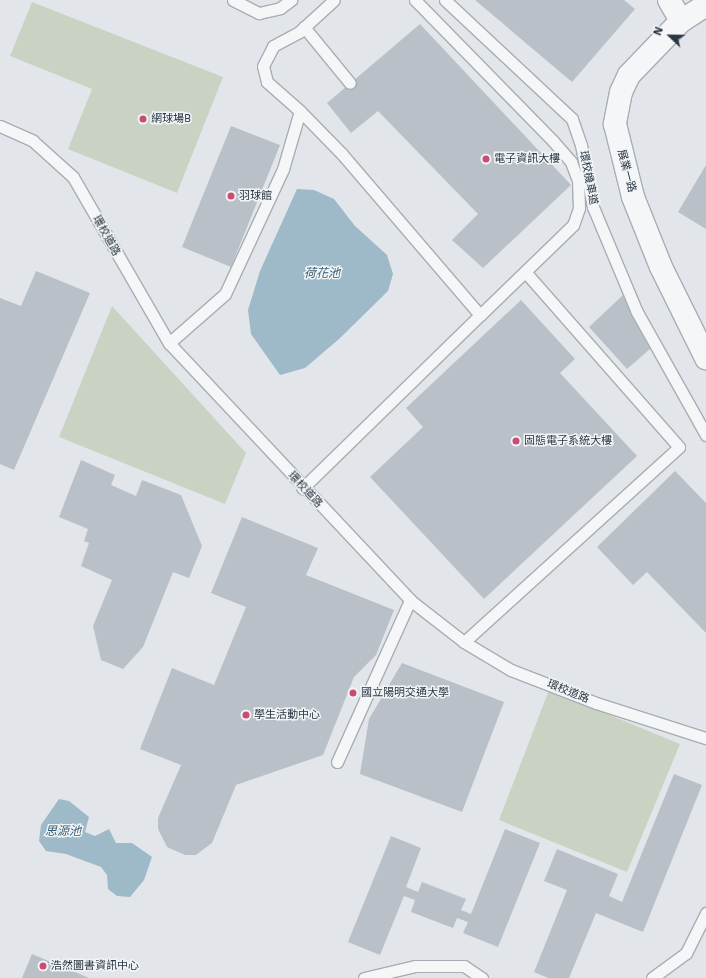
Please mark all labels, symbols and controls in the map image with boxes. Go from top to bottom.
north arrow [650,16,690,56]
text: N [651,25,666,38]
place label: 網球場B [151,112,191,126]
marker: 網球場B [138,114,148,124]
street label: 展業一路 [614,148,638,194]
street label: 環校機車道 [576,150,600,206]
place label: 電子資訊大樓 [494,152,560,166]
marker: 電子資訊大樓 [481,154,491,164]
place label: 羽球館 [239,189,272,203]
marker: 羽球館 [226,191,236,201]
street label: 環校道路 [90,214,122,258]
water label: 荷花池 [304,267,340,281]
place label: 固態電子系統大樓 [524,434,612,448]
marker: 固態電子系統大樓 [511,436,521,446]
street label: 環校道路 [285,469,325,511]
street label: 環校道路 [545,678,591,706]
place label: 國立陽明交通大學 [361,686,449,700]
marker: 國立陽明交通大學 [348,688,358,698]
place label: 學生活動中心 [254,708,320,722]
marker: 學生活動中心 [241,710,251,720]
water label: 思源池 [45,825,81,839]
place label: 浩然圖書資訊中心 [51,959,139,973]
marker: 浩然圖書資訊中心 [38,961,48,971]

